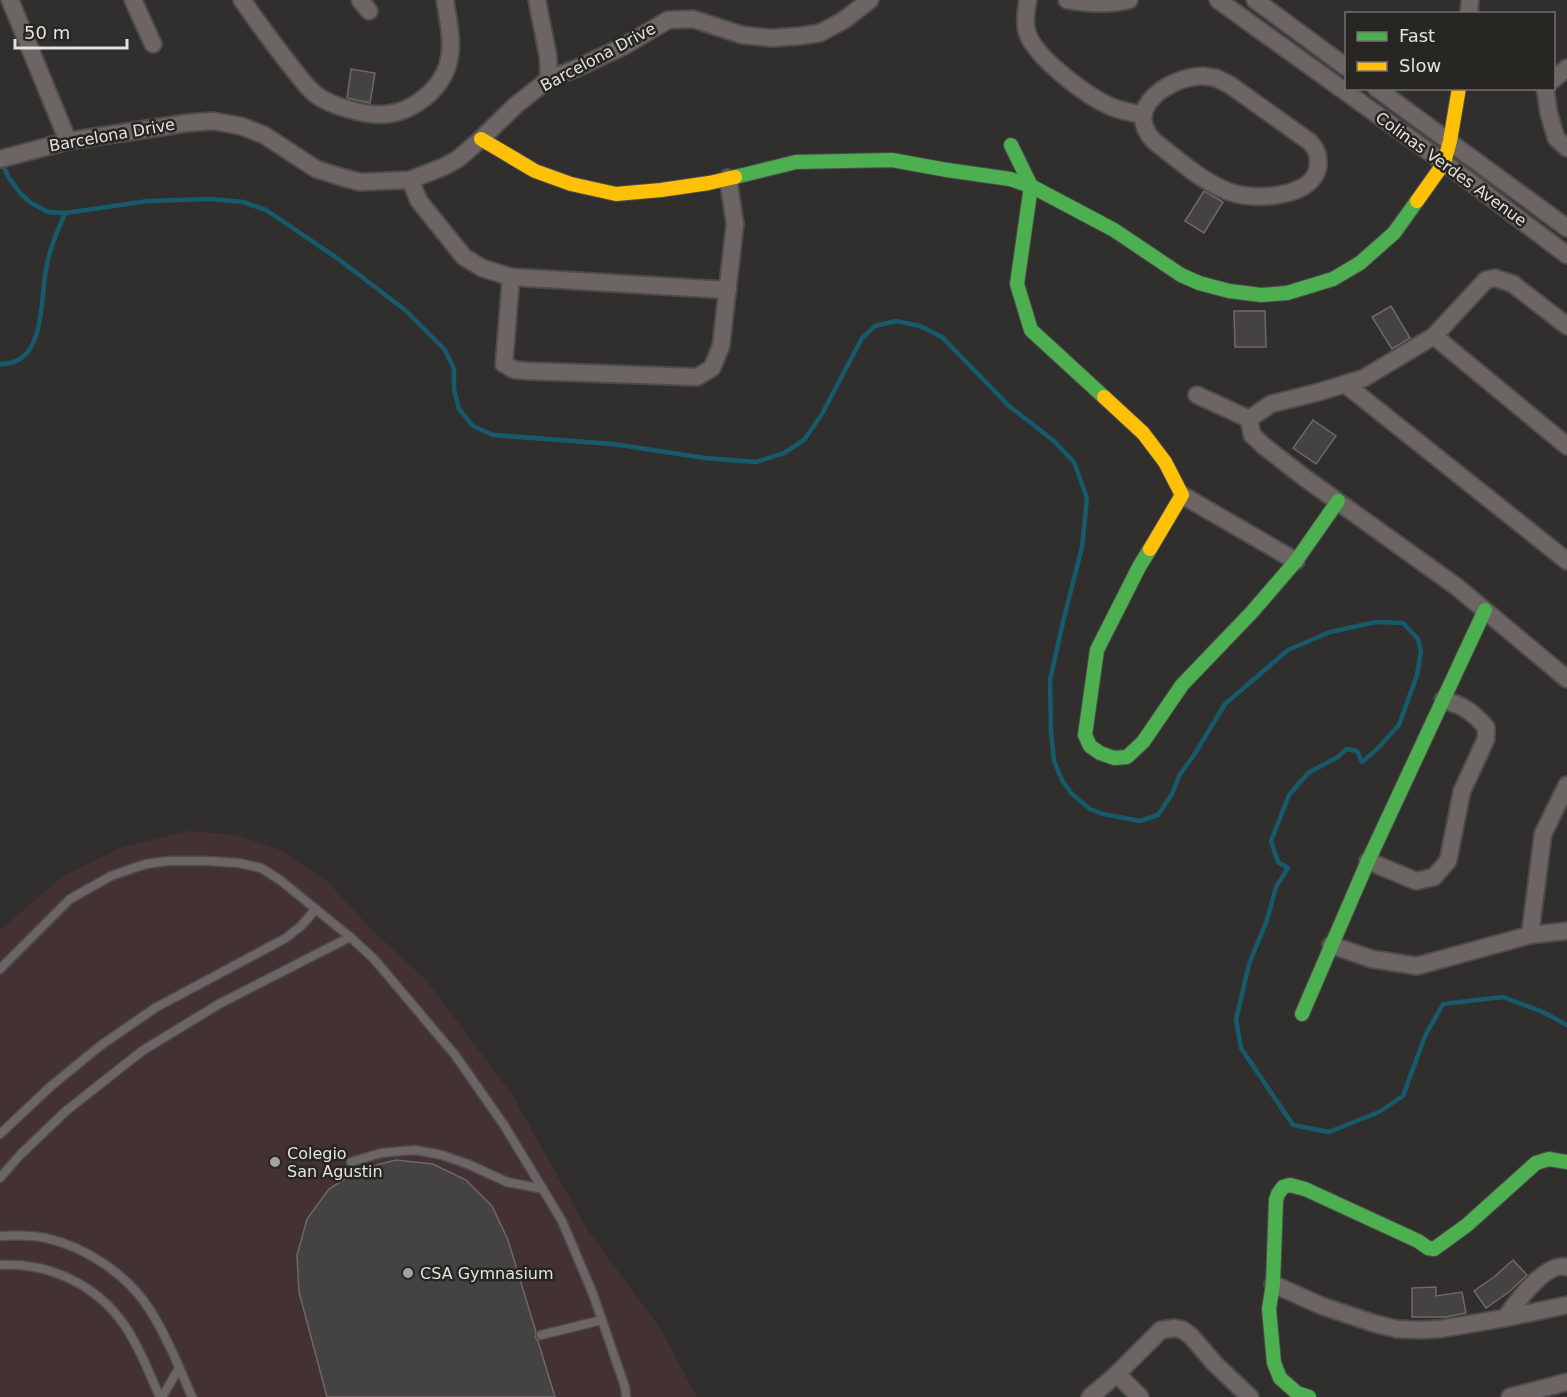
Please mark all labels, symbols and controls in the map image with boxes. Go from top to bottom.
scale bar [15,12,128,50]
legend [1345,12,1555,90]
street label: Barcelona Drive [537,19,659,95]
text: 50 m [24,22,70,43]
text: Fast [1399,25,1435,46]
text: Slow [1399,55,1441,76]
street label: Colinas Verdes Avenue [1372,108,1530,230]
street label: Barcelona Drive [48,115,176,155]
place label: Colegio San Agustin [287,1144,383,1181]
marker: Colegio San Agustin [268,1155,282,1169]
place label: CSA Gymnasium [420,1264,554,1283]
marker: CSA Gymnasium [401,1266,415,1280]

